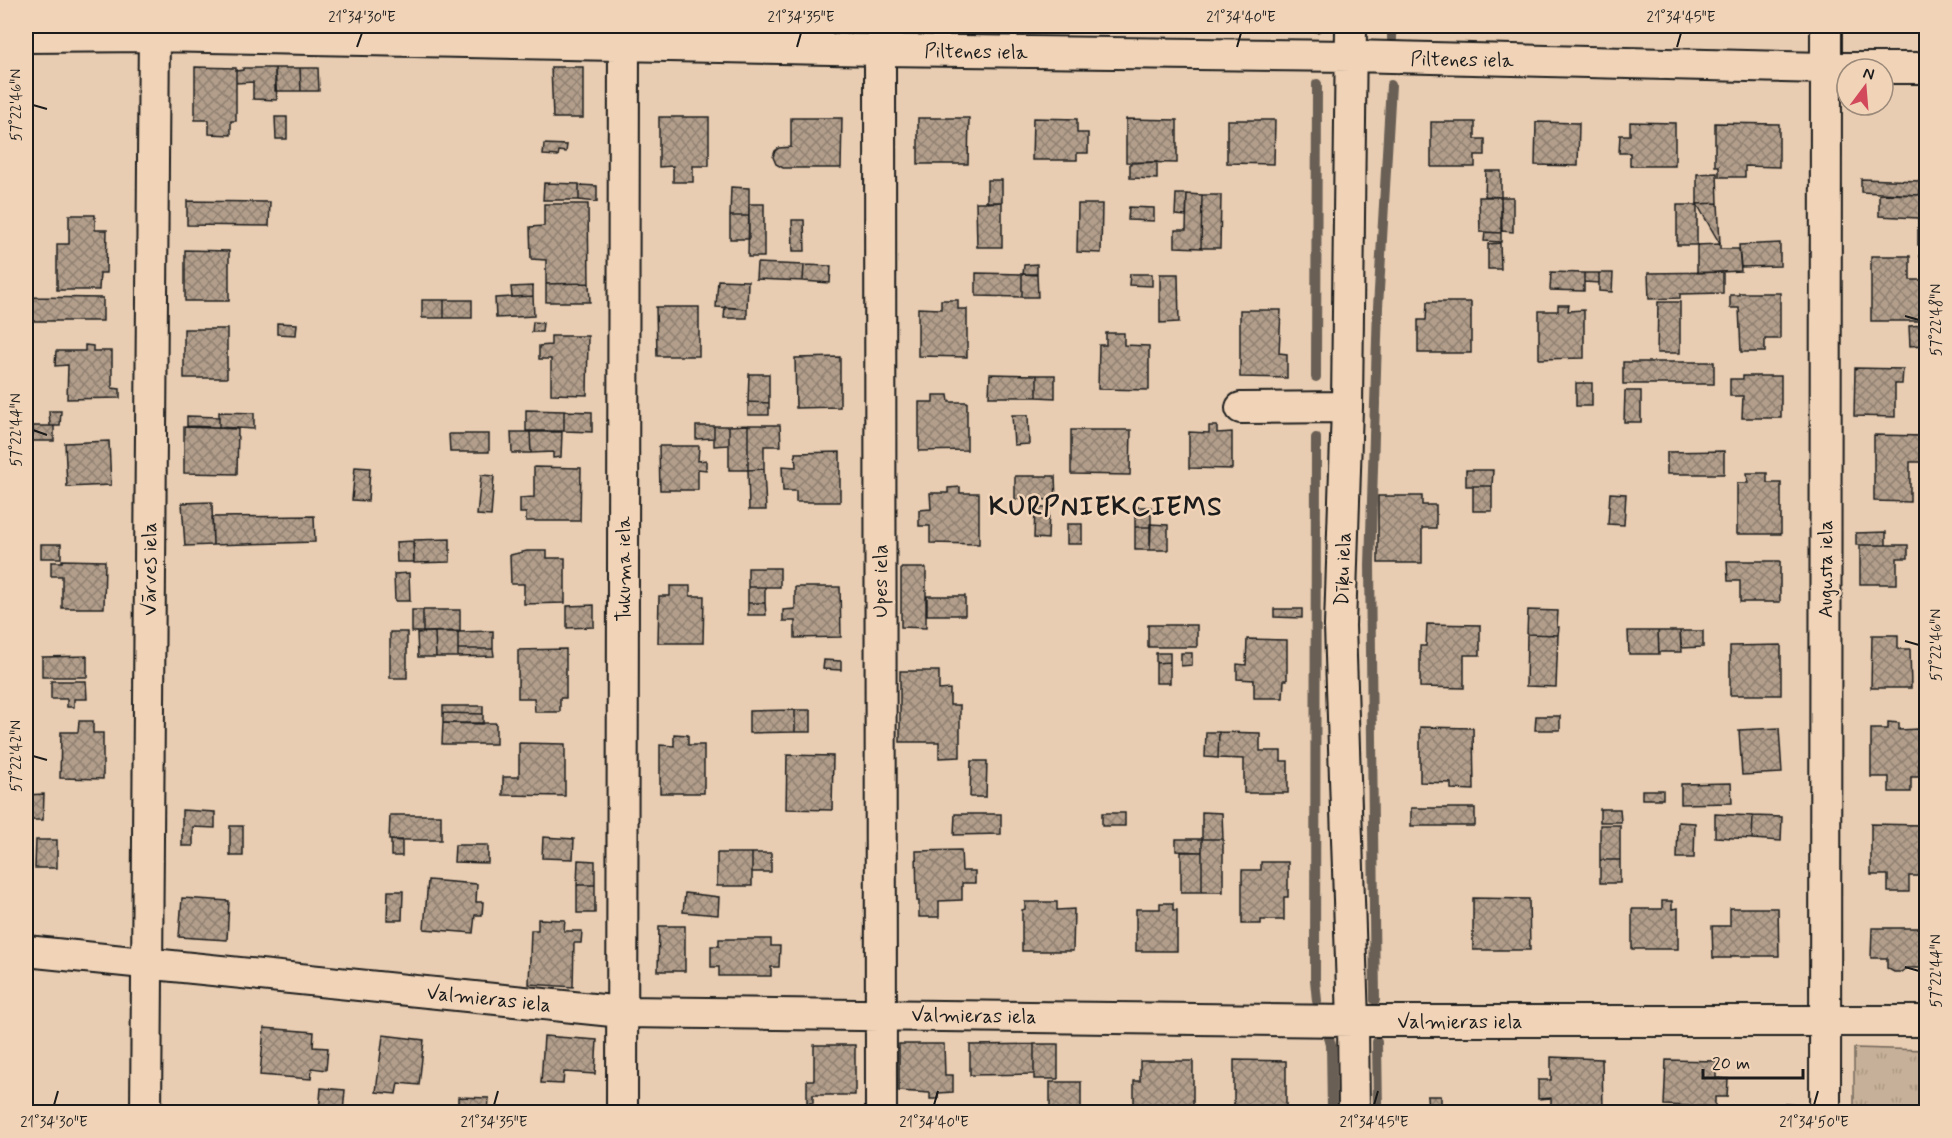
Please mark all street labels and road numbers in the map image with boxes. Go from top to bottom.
street label: Piltenes iela [924,38,1029,67]
street label: Piltenes iela [1410,46,1515,75]
street label: Tukuma iela [611,515,638,622]
street label: Augusta iela [1813,520,1840,618]
street label: Vārves iela [137,522,164,616]
street label: Dīķu iela [1329,532,1358,607]
street label: Upes iela [868,544,895,618]
street label: Valmieras iela [425,980,553,1019]
street label: Valmieras iela [911,1002,1037,1031]
street label: Valmieras iela [1397,1009,1523,1036]

